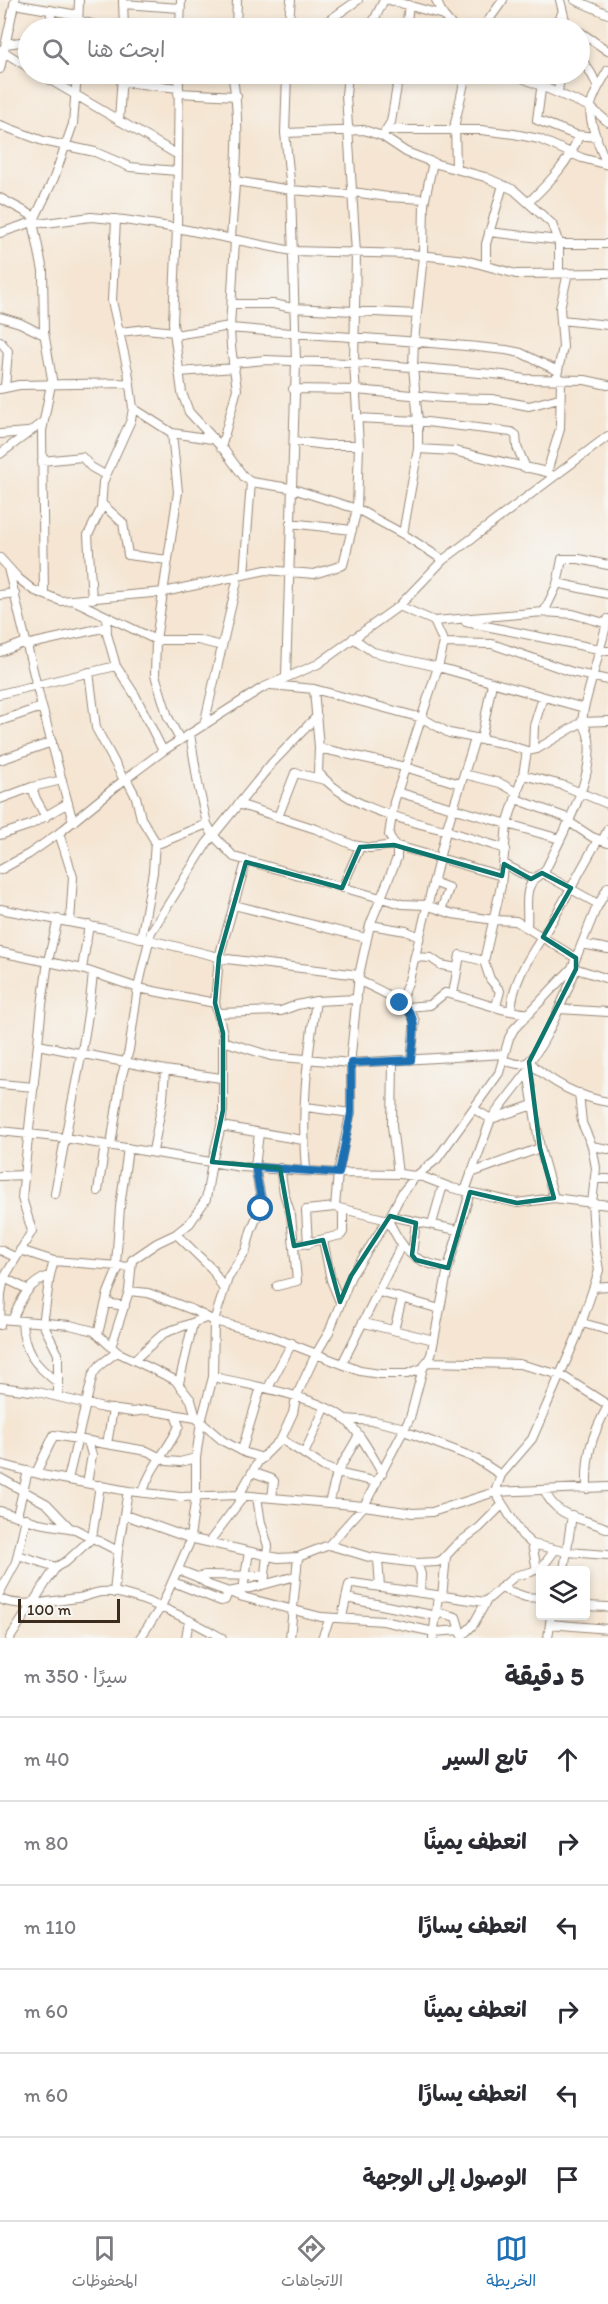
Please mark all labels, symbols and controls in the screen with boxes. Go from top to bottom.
search box [18,18,590,84]
icon: search [39,35,72,68]
text: ابحث هنا [87,36,166,63]
route end [386,989,412,1015]
route start [247,1195,273,1221]
map controls [536,1566,590,1620]
button: layers [536,1566,590,1620]
scale bar [18,1596,120,1624]
text: 100 m [27,1600,71,1619]
text: 5 دقيقة [505,1660,584,1692]
text: سيرًا · 350 m [24,1664,128,1688]
icon: ahead [551,1743,584,1776]
text: تابع السير [444,1744,527,1771]
text: 40 m [24,1747,70,1771]
icon: right [551,1827,584,1860]
text: انعطف يمينًا [424,1828,527,1855]
text: 80 m [24,1831,69,1855]
icon: left [551,1911,584,1944]
text: انعطف يسارًا [418,1912,527,1939]
text: 110 m [24,1915,76,1939]
icon: right [551,1995,584,2028]
text: انعطف يمينًا [424,1996,527,2023]
text: 60 m [24,1999,68,2023]
icon: left [551,2079,584,2112]
text: انعطف يسارًا [418,2080,527,2107]
text: 60 m [24,2083,68,2107]
icon: arrive [551,2163,584,2196]
text: الوصول إلى الوجهة [362,2164,527,2191]
tab: المحفوظات [72,2232,138,2295]
tab: الاتجاهات [281,2232,343,2295]
tab: الخريطة [486,2232,536,2295]

